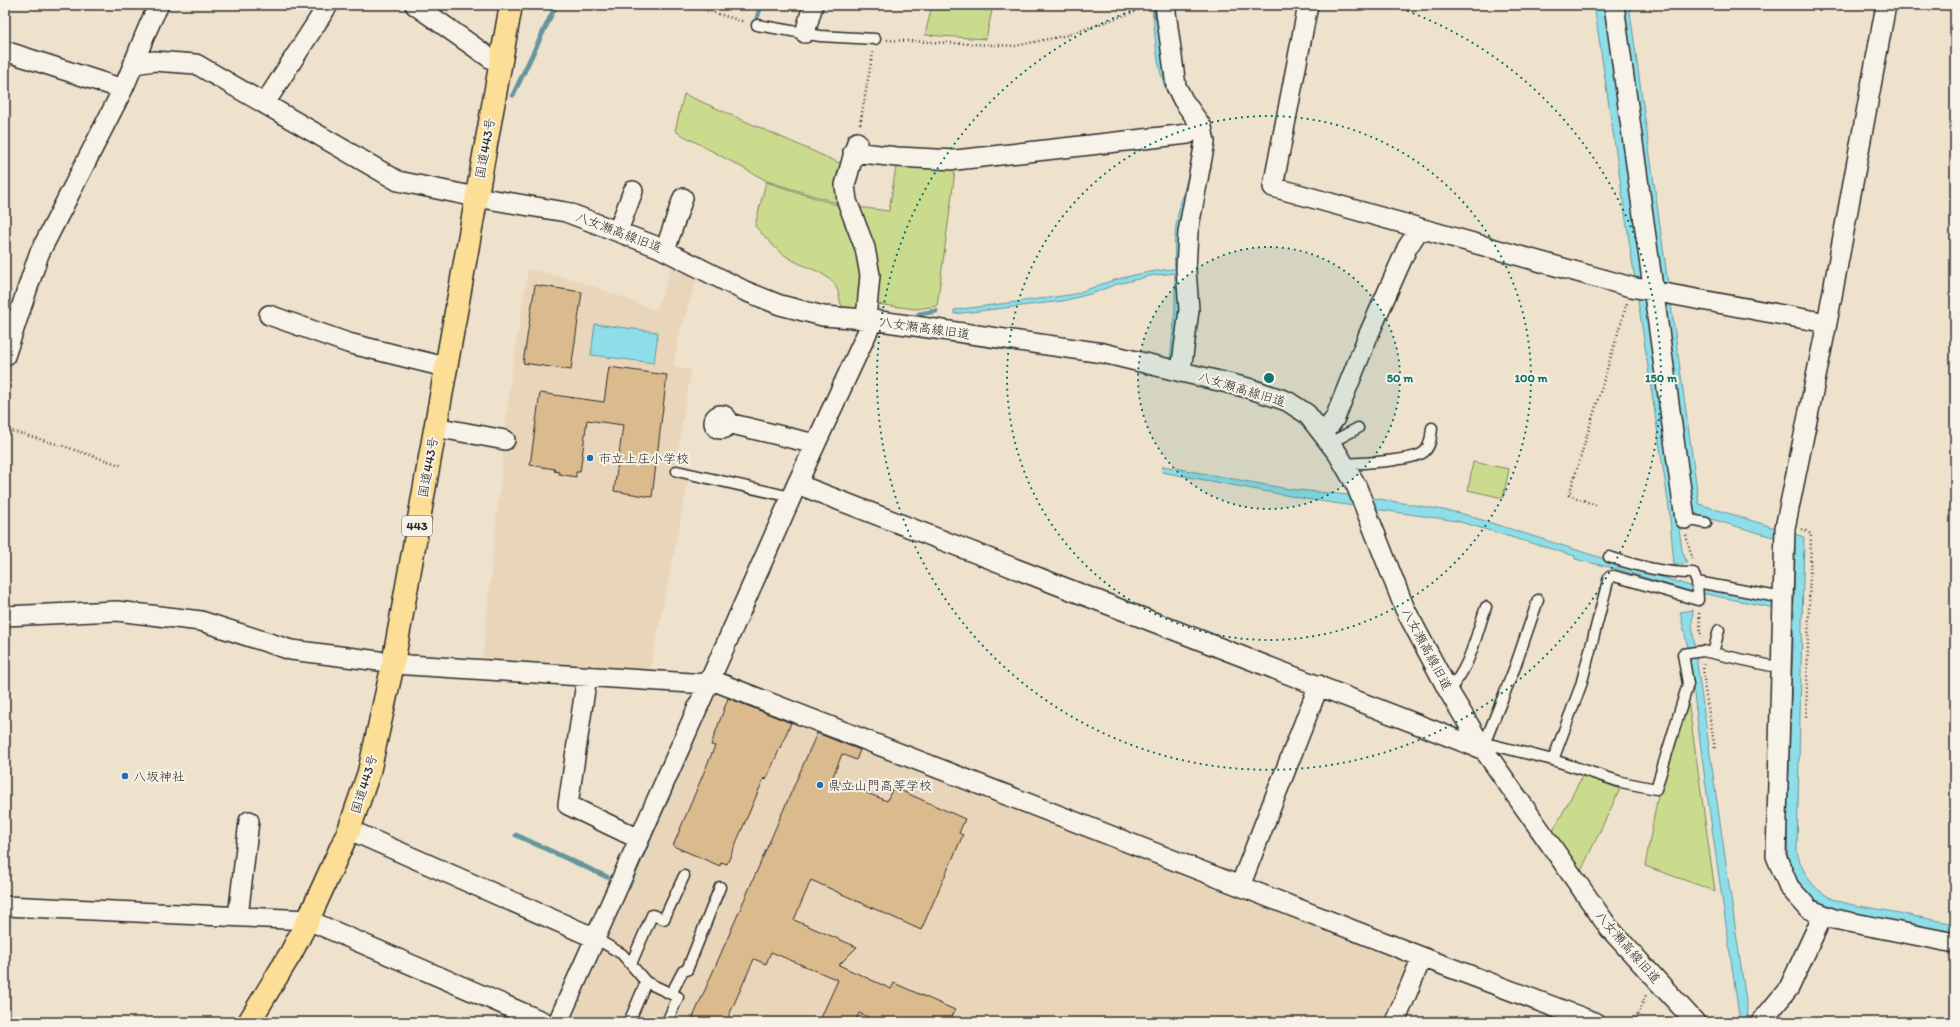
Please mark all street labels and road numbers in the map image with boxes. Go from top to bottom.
street label: 国道443号 [472,116,498,180]
street label: 八女瀬高線旧道 [574,209,664,255]
street label: 八女瀬高線旧道 [879,314,971,342]
street label: 八女瀬高線旧道 [1196,369,1288,409]
street label: 国道443号 [415,435,441,499]
road number: 443 [402,516,432,536]
street label: 八女瀬高線旧道 [1399,605,1455,693]
street label: 国道443号 [348,752,380,816]
street label: 八女瀬高線旧道 [1592,908,1664,986]

